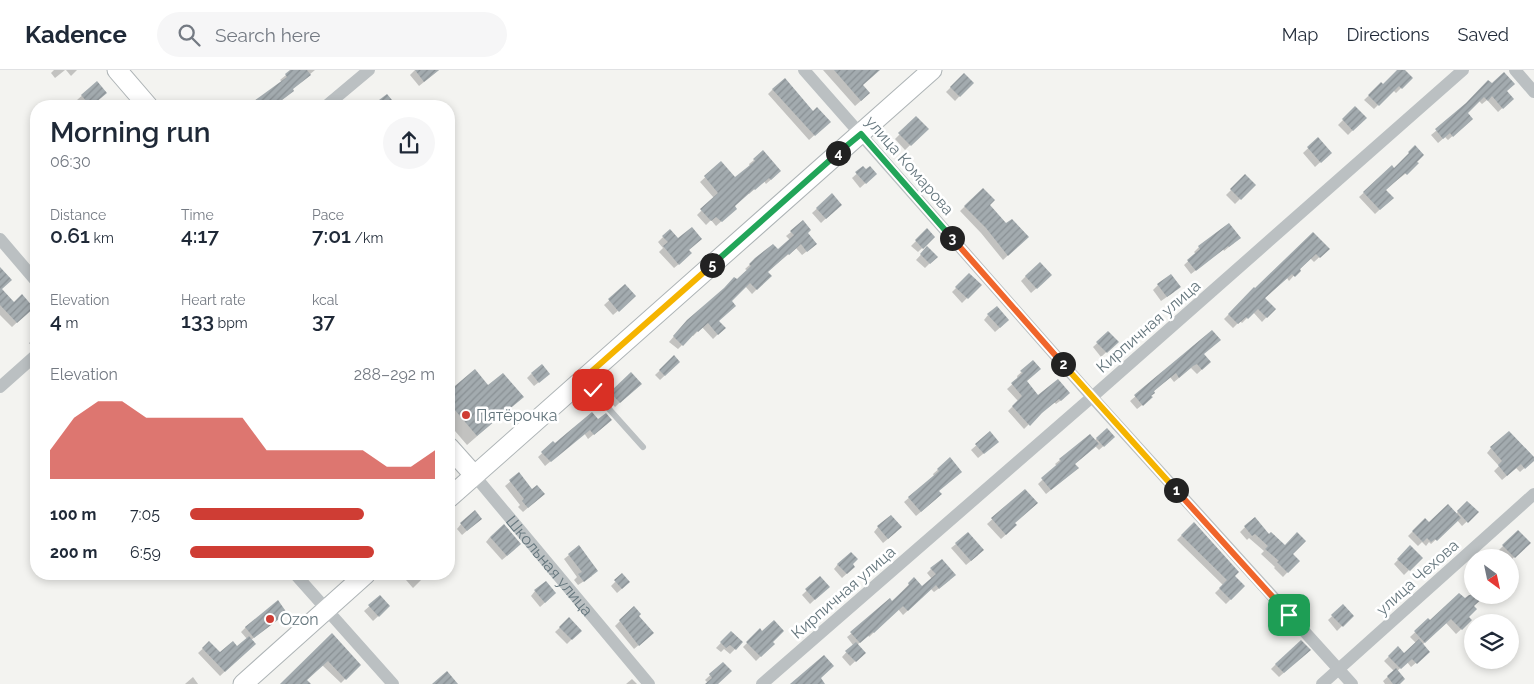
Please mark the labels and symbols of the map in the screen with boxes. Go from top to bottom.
street label: улица Комарова [861,112,958,219]
pin: 4 [826,140,850,166]
pin: 3 [940,226,964,250]
pin: 5 [700,252,724,278]
street label: Кирпичная улица [1092,276,1204,377]
pin: 2 [1050,352,1076,376]
pin [572,369,614,411]
place label: Пятёрочка [476,406,557,425]
marker: Пятёрочка [460,409,472,421]
pin: 1 [1164,478,1188,502]
street label: Школьная улица [502,512,597,620]
street label: улица Чехова [1372,536,1462,619]
street label: Кирпичная улица [787,542,899,643]
north arrow [1464,549,1519,604]
pin [1268,594,1310,636]
place label: Ozon [280,610,319,629]
marker: Ozon [264,613,276,625]

